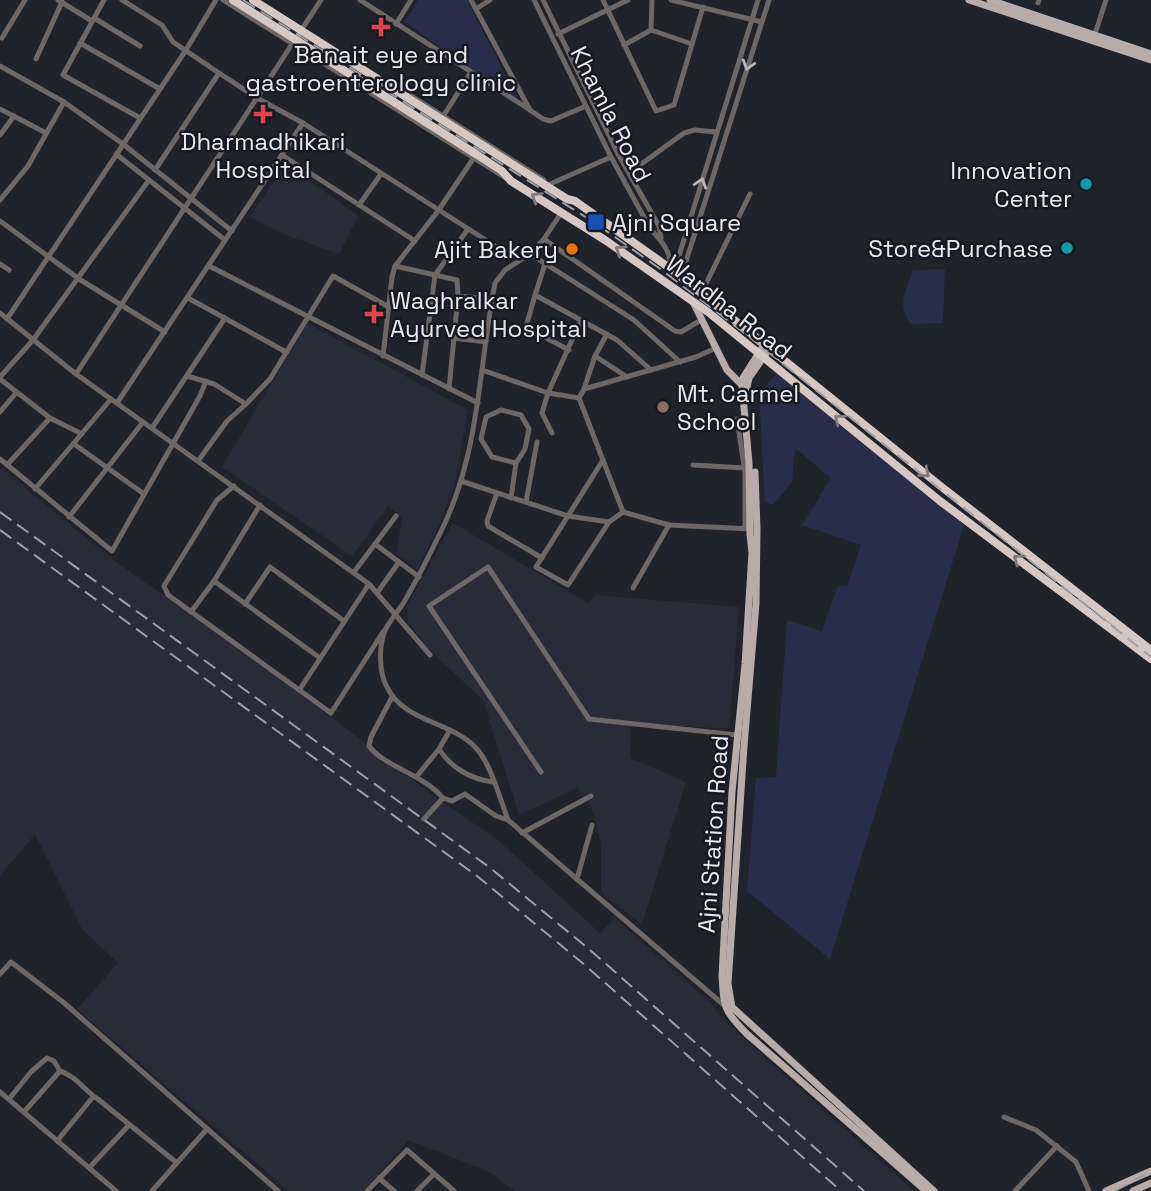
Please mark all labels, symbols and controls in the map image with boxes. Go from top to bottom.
marker: Banait eye and gastroenterology clinic [371,17,391,37]
place label: Banait eye and gastroenterology clinic [246,39,516,98]
street label: Khamla Road [563,41,659,187]
one-way arrow [742,59,757,71]
marker: Dharmadhikari Hospital [253,104,273,124]
place label: Dharmadhikari Hospital [180,126,346,185]
place label: Innovation Center [950,155,1072,214]
marker: Innovation Center [1078,176,1094,192]
one-way arrow [693,177,708,189]
one-way arrow [531,192,544,205]
place label: Ajni Square [612,207,741,238]
marker: Ajni Square [586,212,606,232]
place label: Store&Purchase [868,233,1053,264]
place label: Ajit Bakery [434,234,558,265]
marker: Store&Purchase [1059,240,1075,256]
marker: Ajit Bakery [564,241,580,257]
one-way arrow [615,246,628,258]
street label: Wardha Road [659,248,799,366]
place label: Waghralkar Ayurved Hospital [390,285,587,344]
marker: Waghralkar Ayurved Hospital [364,304,384,324]
place label: Mt. Carmel School [677,378,799,437]
marker: Mt. Carmel School [655,399,671,415]
one-way arrow [835,414,847,427]
one-way arrow [917,465,929,478]
one-way arrow [1013,555,1026,567]
street label: Ajni Station Road [691,734,735,934]

